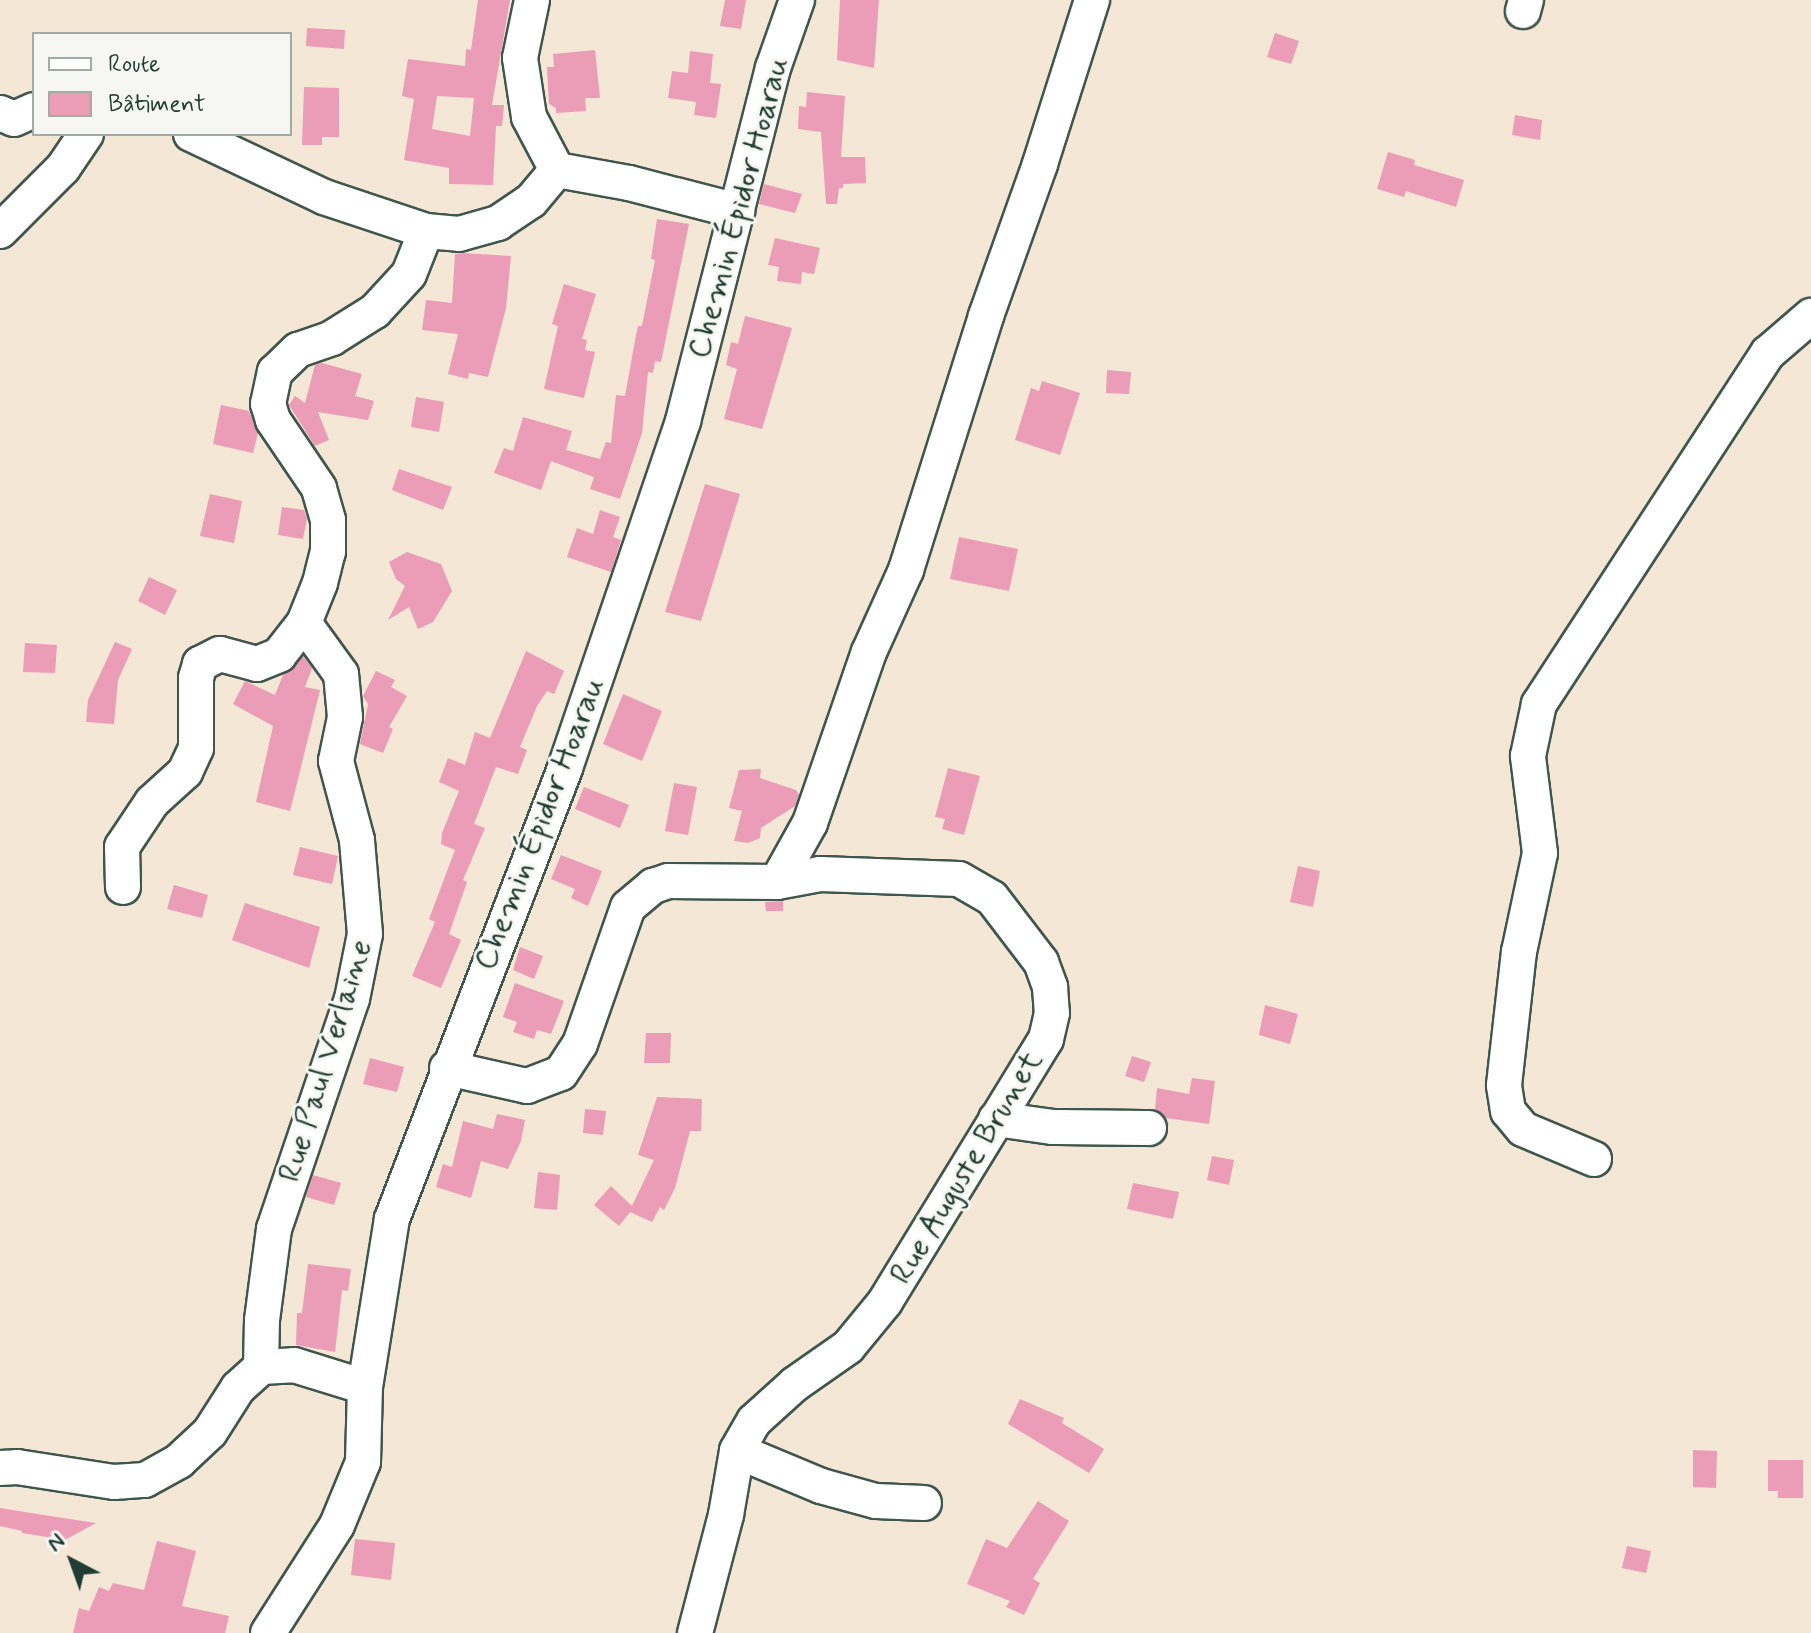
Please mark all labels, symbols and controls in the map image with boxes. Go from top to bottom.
legend [32,32,292,136]
text: Route [108,49,160,80]
street label: Chemin Épidor Hoarau [680,53,798,363]
text: Bâtiment [108,89,206,120]
street label: Chemin Épidor Hoarau [466,672,614,976]
street label: Rue Paul Verlaine [274,947,378,1175]
street label: Rue Auguste Brunet [880,1041,1054,1295]
north arrow [32,1521,112,1601]
text: N [42,1528,71,1558]

